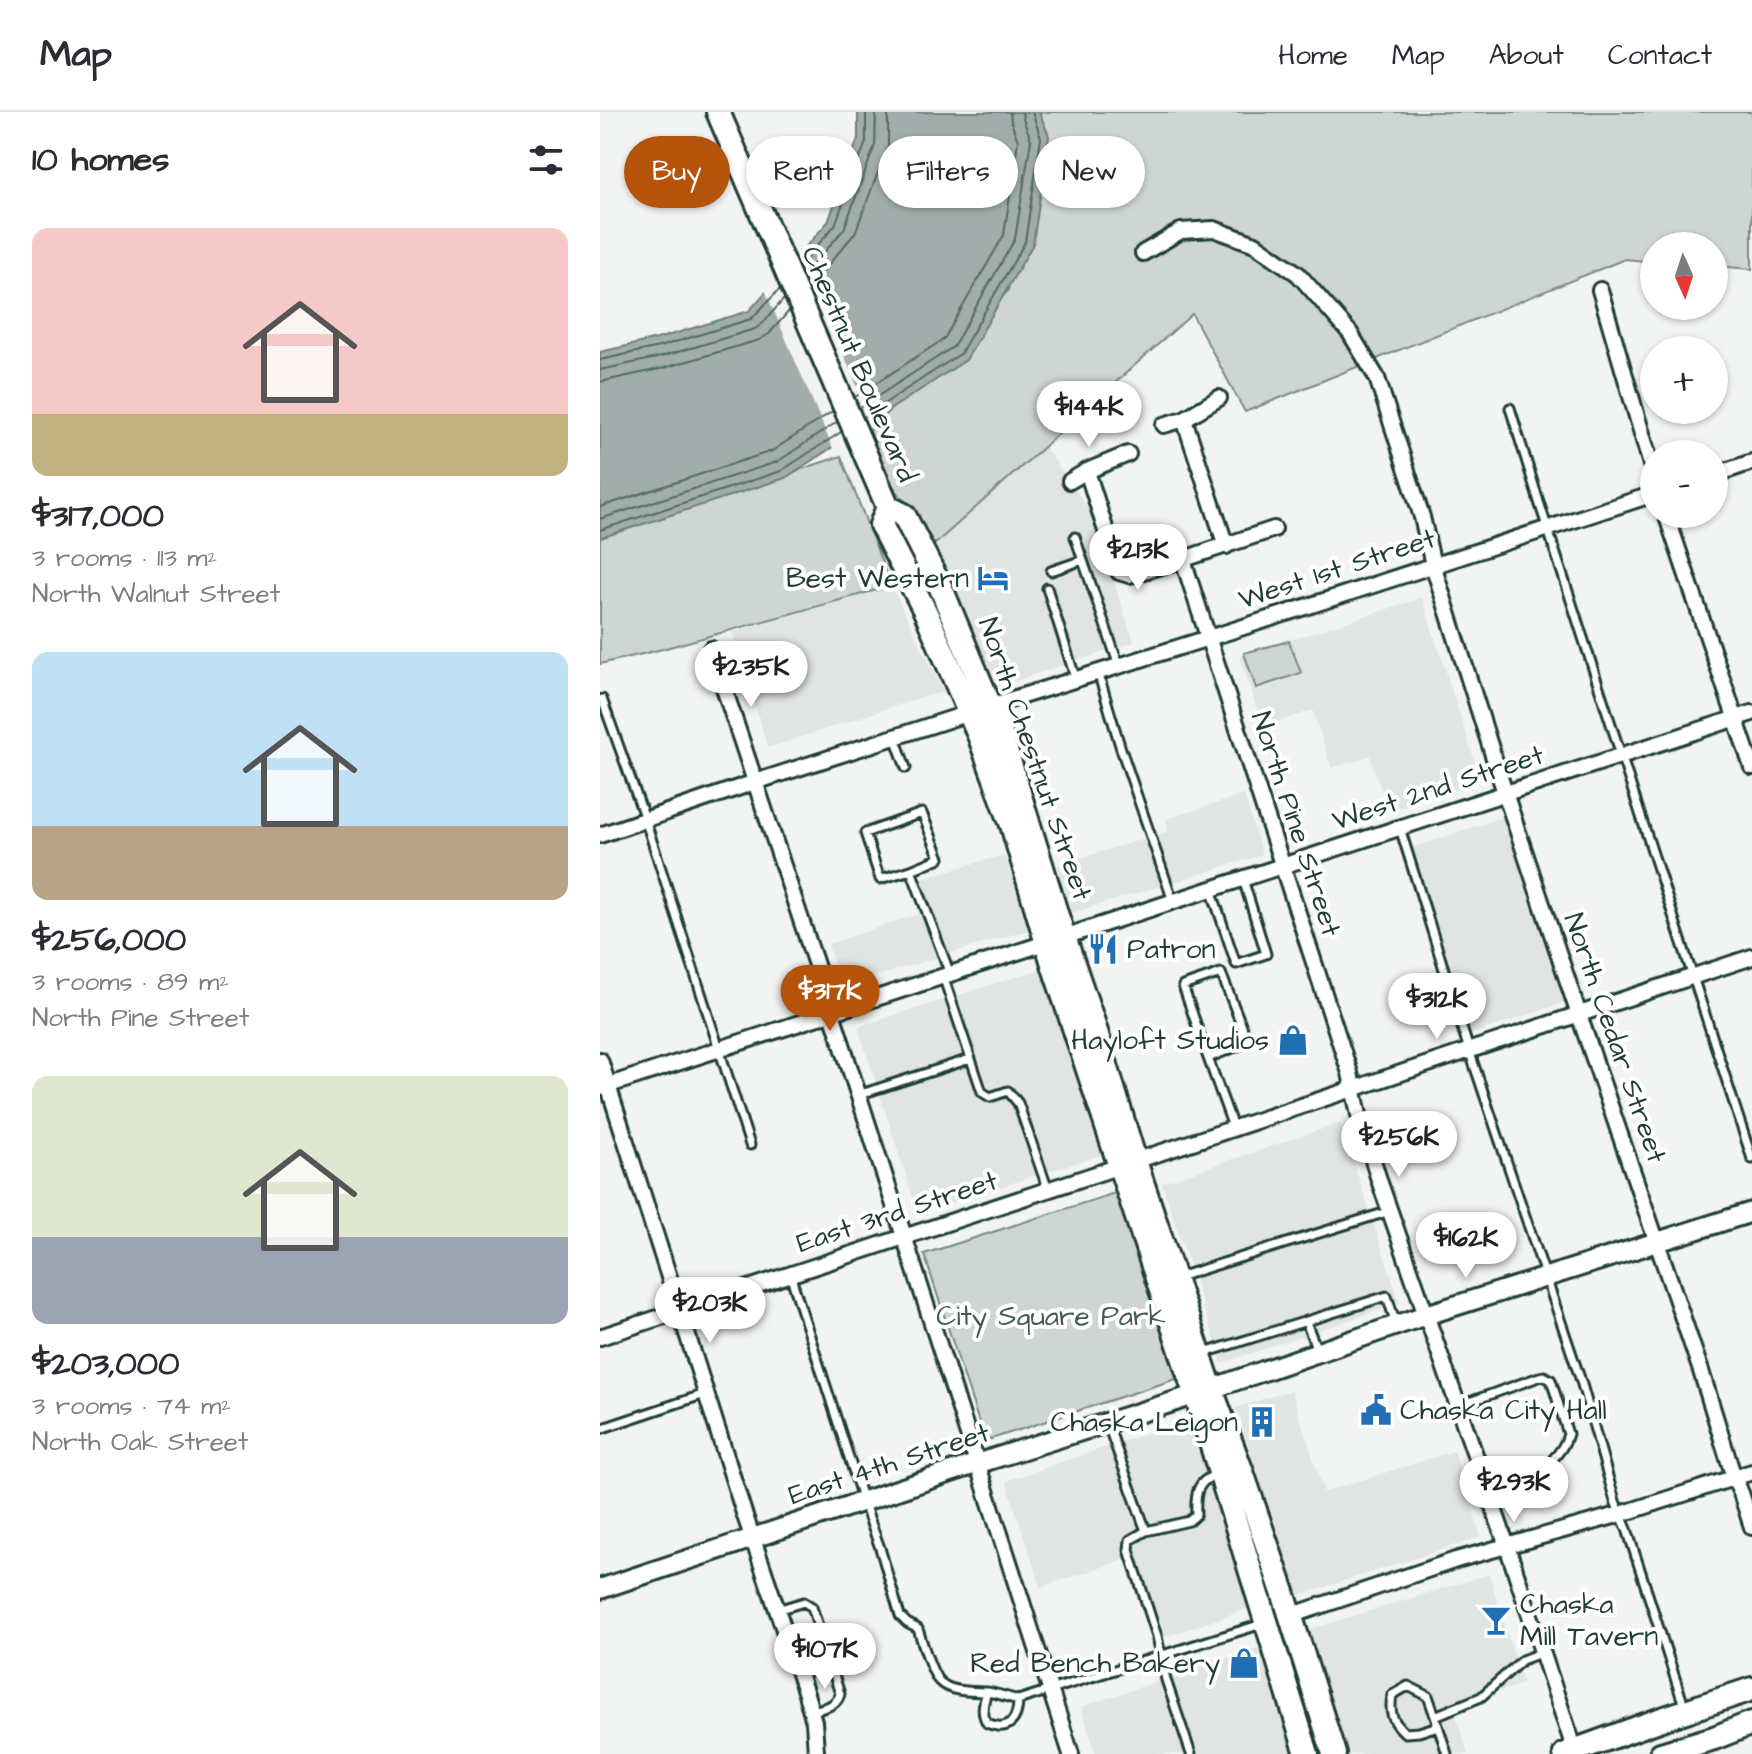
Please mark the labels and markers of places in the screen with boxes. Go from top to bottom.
pin: $144K [1033,381,1145,449]
pin: $213K [1082,524,1194,592]
place label: Best Western [786,559,969,598]
hotel icon: Best Western [976,561,1010,595]
pin: $235K [695,641,807,709]
place label: Patron [1127,930,1216,969]
restaurant icon: Patron [1086,932,1120,966]
pin: $317K [774,965,886,1033]
pin: $312K [1381,973,1493,1041]
place label: Hayloft Studios [1071,1021,1269,1062]
shop icon: Hayloft Studios [1276,1023,1310,1057]
pin: $256K [1343,1111,1455,1179]
pin: $162K [1410,1212,1522,1280]
pin: $203K [654,1277,766,1345]
place label: Chaska City Hall [1400,1391,1607,1432]
public building icon: Chaska City Hall [1359,1393,1393,1427]
place label: Chaska Leigon [1050,1403,1238,1443]
building icon: Chaska Leigon [1245,1405,1279,1439]
pin: $293K [1458,1456,1570,1524]
place label: Chaska Mill Tavern [1520,1585,1658,1656]
bar icon: Chaska Mill Tavern [1479,1603,1513,1637]
pin: $107K [769,1623,881,1691]
place label: Red Bench Bakery [970,1644,1220,1685]
shop icon: Red Bench Bakery [1227,1646,1261,1680]

